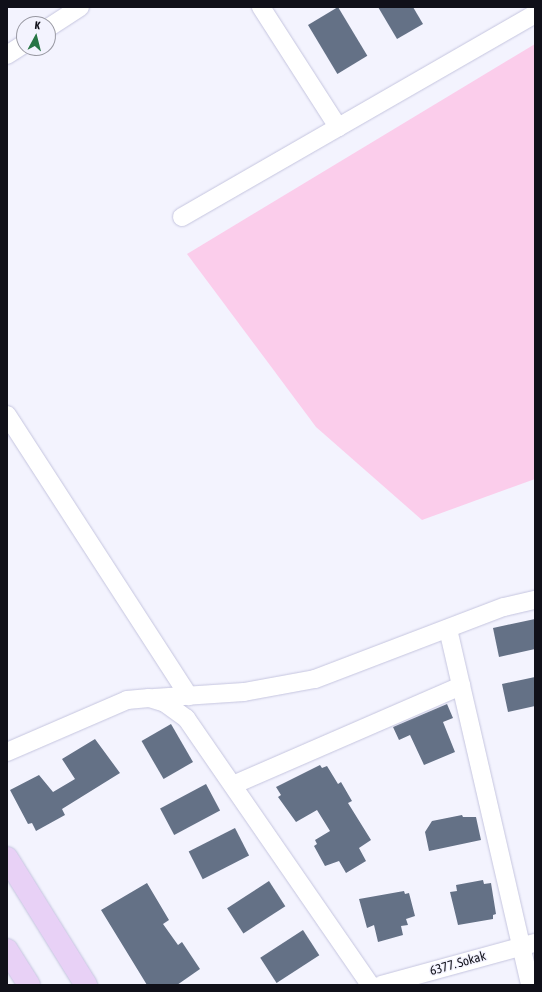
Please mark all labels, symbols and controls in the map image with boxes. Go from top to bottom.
north arrow [16,16,56,56]
text: K [34,19,41,31]
street label: 6377. Sokak [428,949,488,979]

